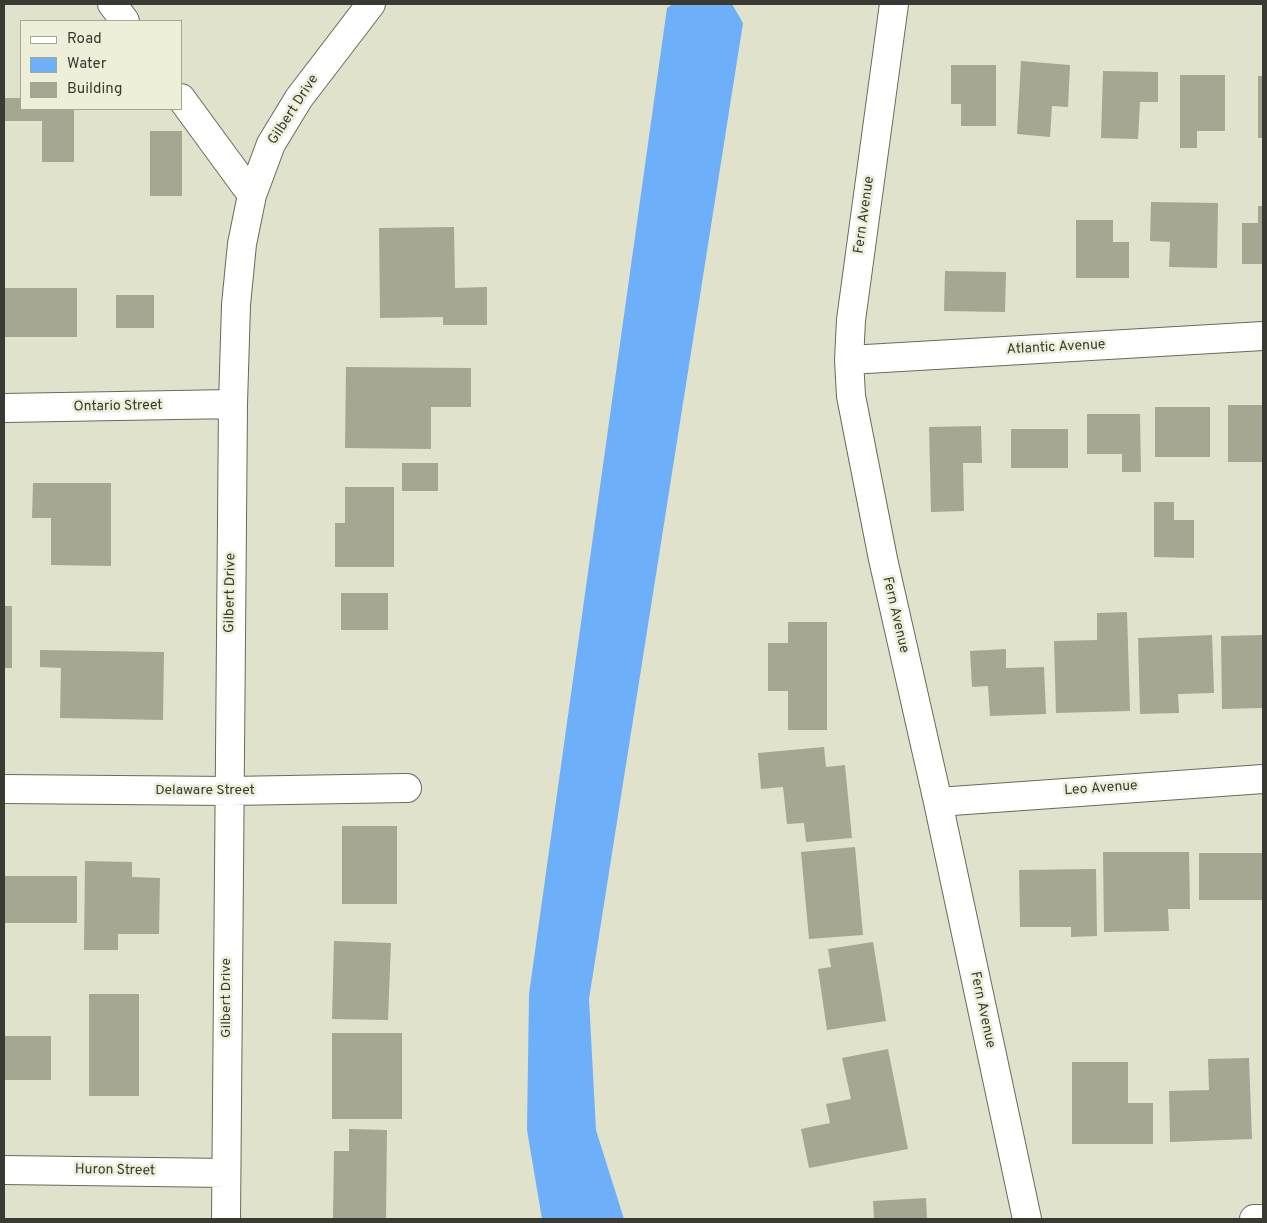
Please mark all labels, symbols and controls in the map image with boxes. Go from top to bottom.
legend [20,20,182,110]
text: Road [67,30,102,49]
text: Water [67,55,106,74]
street label: Gilbert Drive [265,72,323,148]
text: Building [67,80,122,99]
street label: Fern Avenue [851,175,879,255]
street label: Atlantic Avenue [1006,337,1106,359]
street label: Ontario Street [73,398,163,416]
street label: Gilbert Drive [222,553,240,633]
street label: Fern Avenue [878,575,912,655]
street label: Leo Avenue [1064,778,1138,800]
street label: Delaware Street [155,783,255,799]
street label: Gilbert Drive [219,958,235,1038]
street label: Fern Avenue [966,970,998,1050]
street label: Huron Street [75,1162,155,1180]

